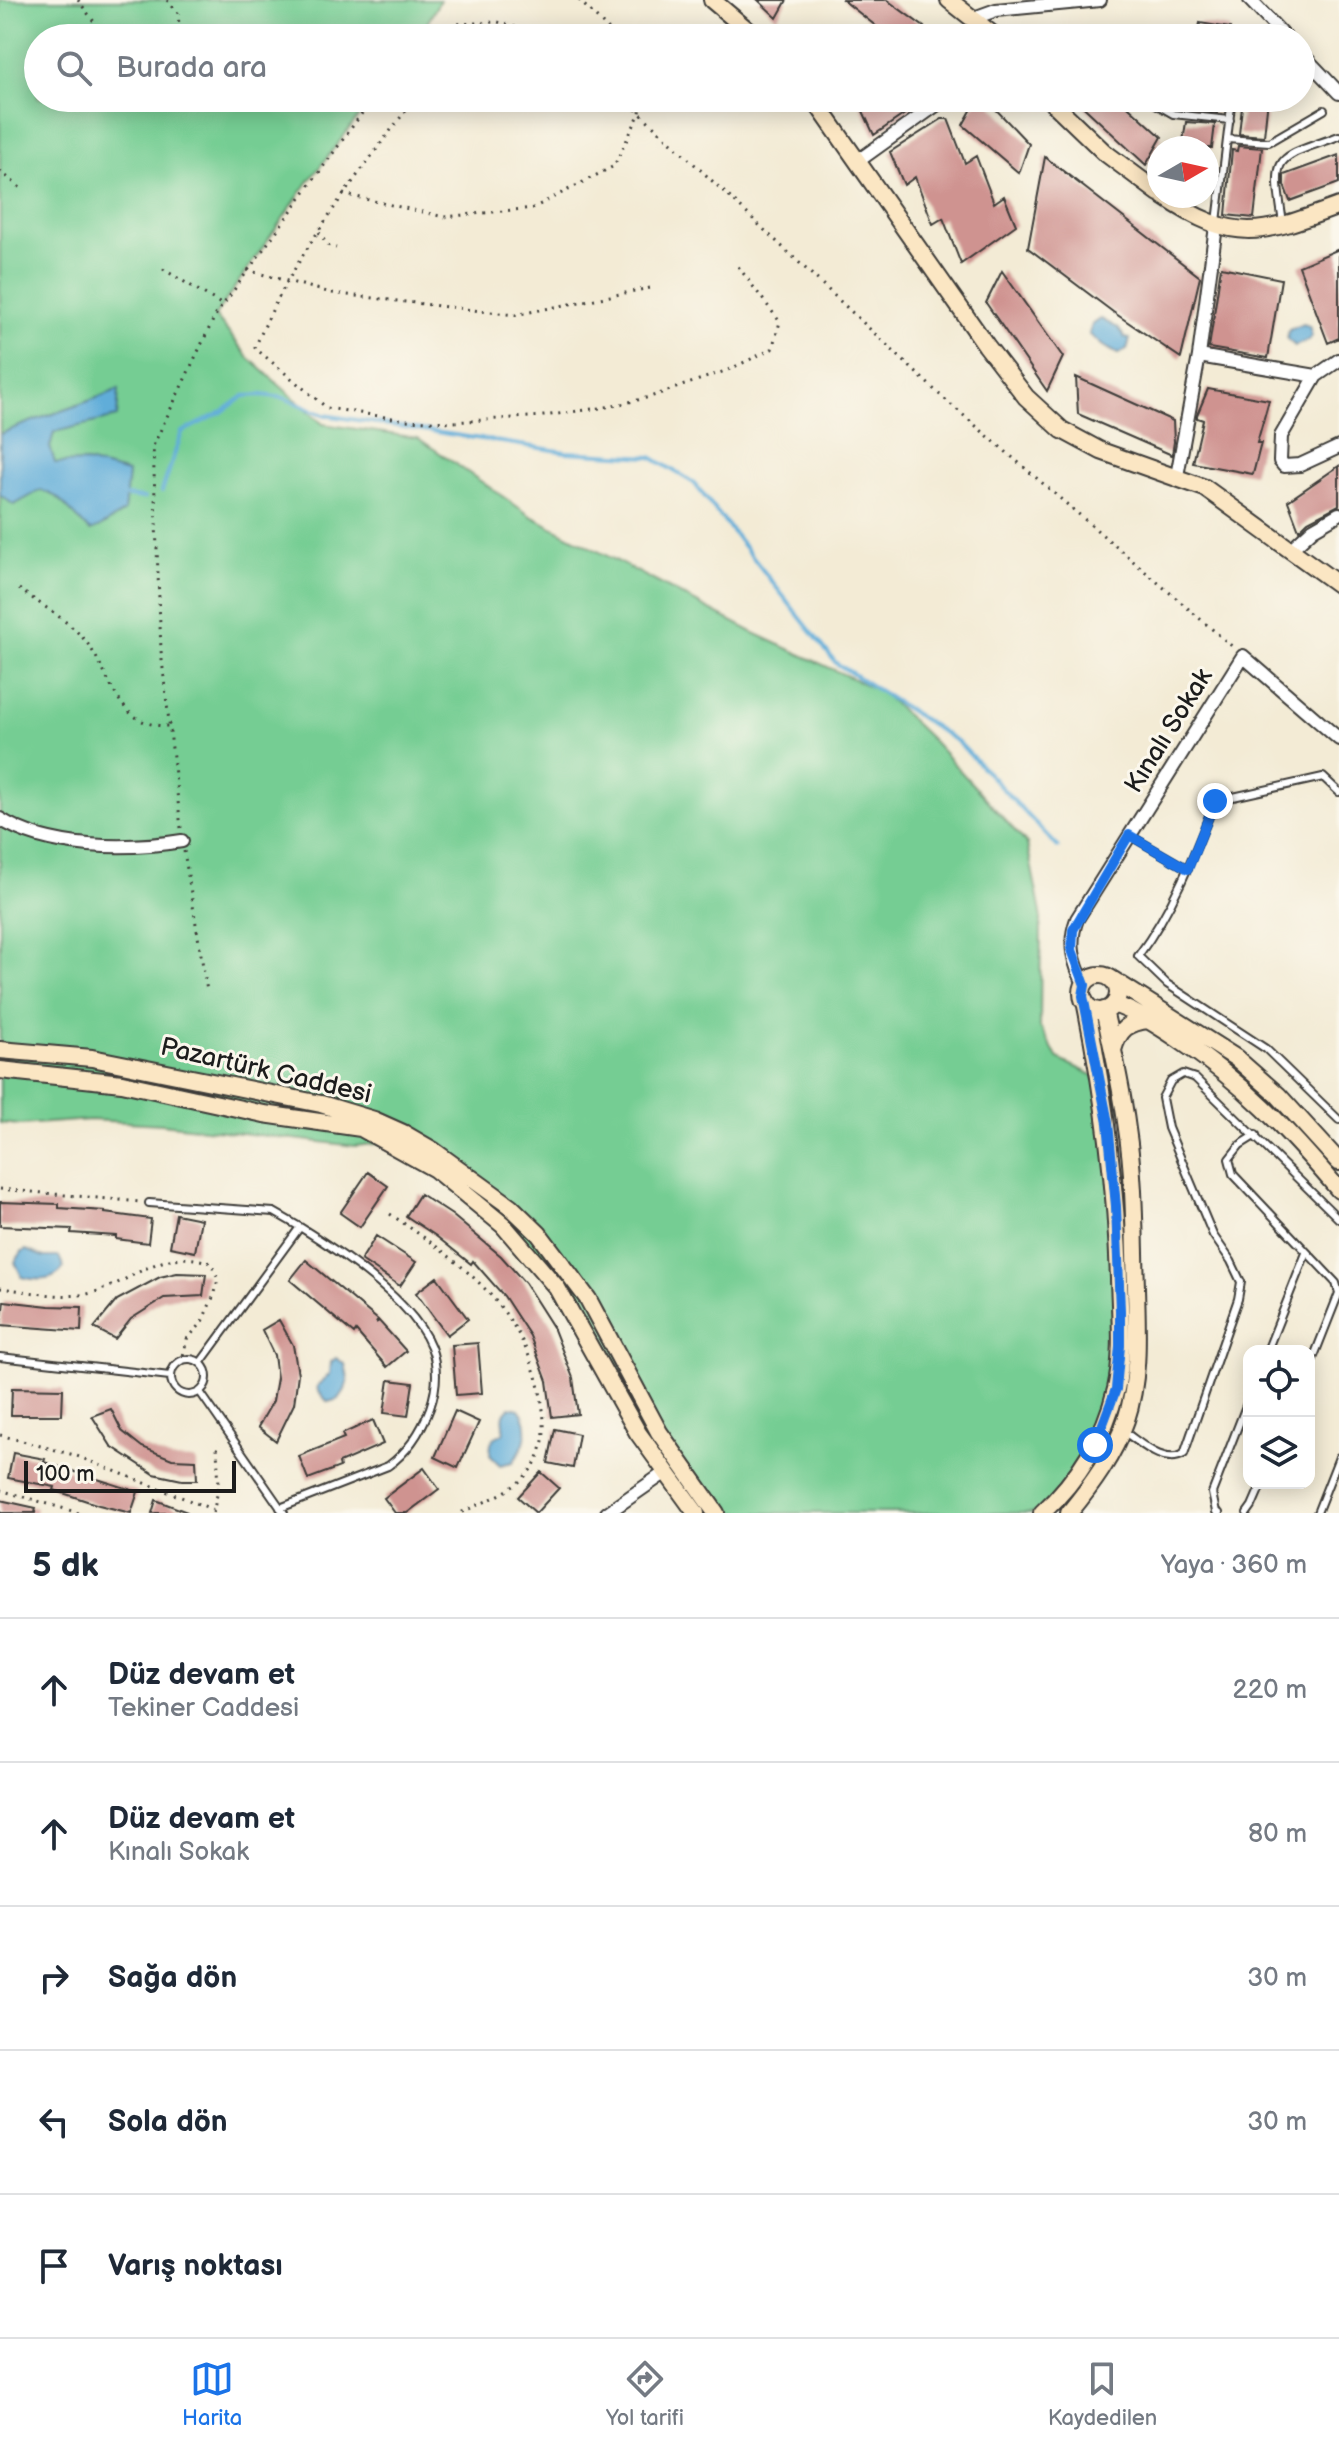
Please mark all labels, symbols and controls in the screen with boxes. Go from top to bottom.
search box [24,24,1315,112]
icon: search [52,46,96,90]
text: Burada ara [116,50,267,86]
north arrow [1147,136,1219,208]
street label: Kınalı Sokak [1118,663,1220,799]
route end [1197,783,1233,819]
street label: Pazartürk Caddesi [157,1032,375,1110]
map controls [1243,1345,1315,1489]
button: locate [1243,1345,1315,1417]
button: layers [1243,1417,1315,1489]
route start [1077,1427,1113,1463]
scale bar [24,1457,236,1493]
text: 100 m [36,1461,95,1488]
text: 5 dk [32,1545,98,1586]
text: Yaya · 360 m [1161,1550,1307,1581]
text: Düz devam et [108,1657,295,1693]
icon: ahead [32,1668,76,1712]
text: 220 m [1233,1675,1307,1706]
text: Tekiner Caddesi [108,1693,299,1724]
text: Düz devam et [108,1801,295,1837]
icon: ahead [32,1812,76,1856]
text: 80 m [1248,1819,1307,1850]
text: Kınalı Sokak [108,1837,249,1868]
icon: right [32,1956,76,2000]
text: Sağa dön [108,1960,237,1996]
text: 30 m [1247,1963,1307,1994]
icon: left [32,2100,76,2144]
text: Sola dön [108,2104,228,2140]
text: 30 m [1247,2107,1307,2138]
icon: arrive [32,2244,76,2288]
text: Varış noktası [108,2248,283,2284]
tab: Harita [182,2357,242,2432]
tab: Yol tarifi [606,2357,684,2432]
tab: Kaydedilen [1048,2357,1157,2432]

